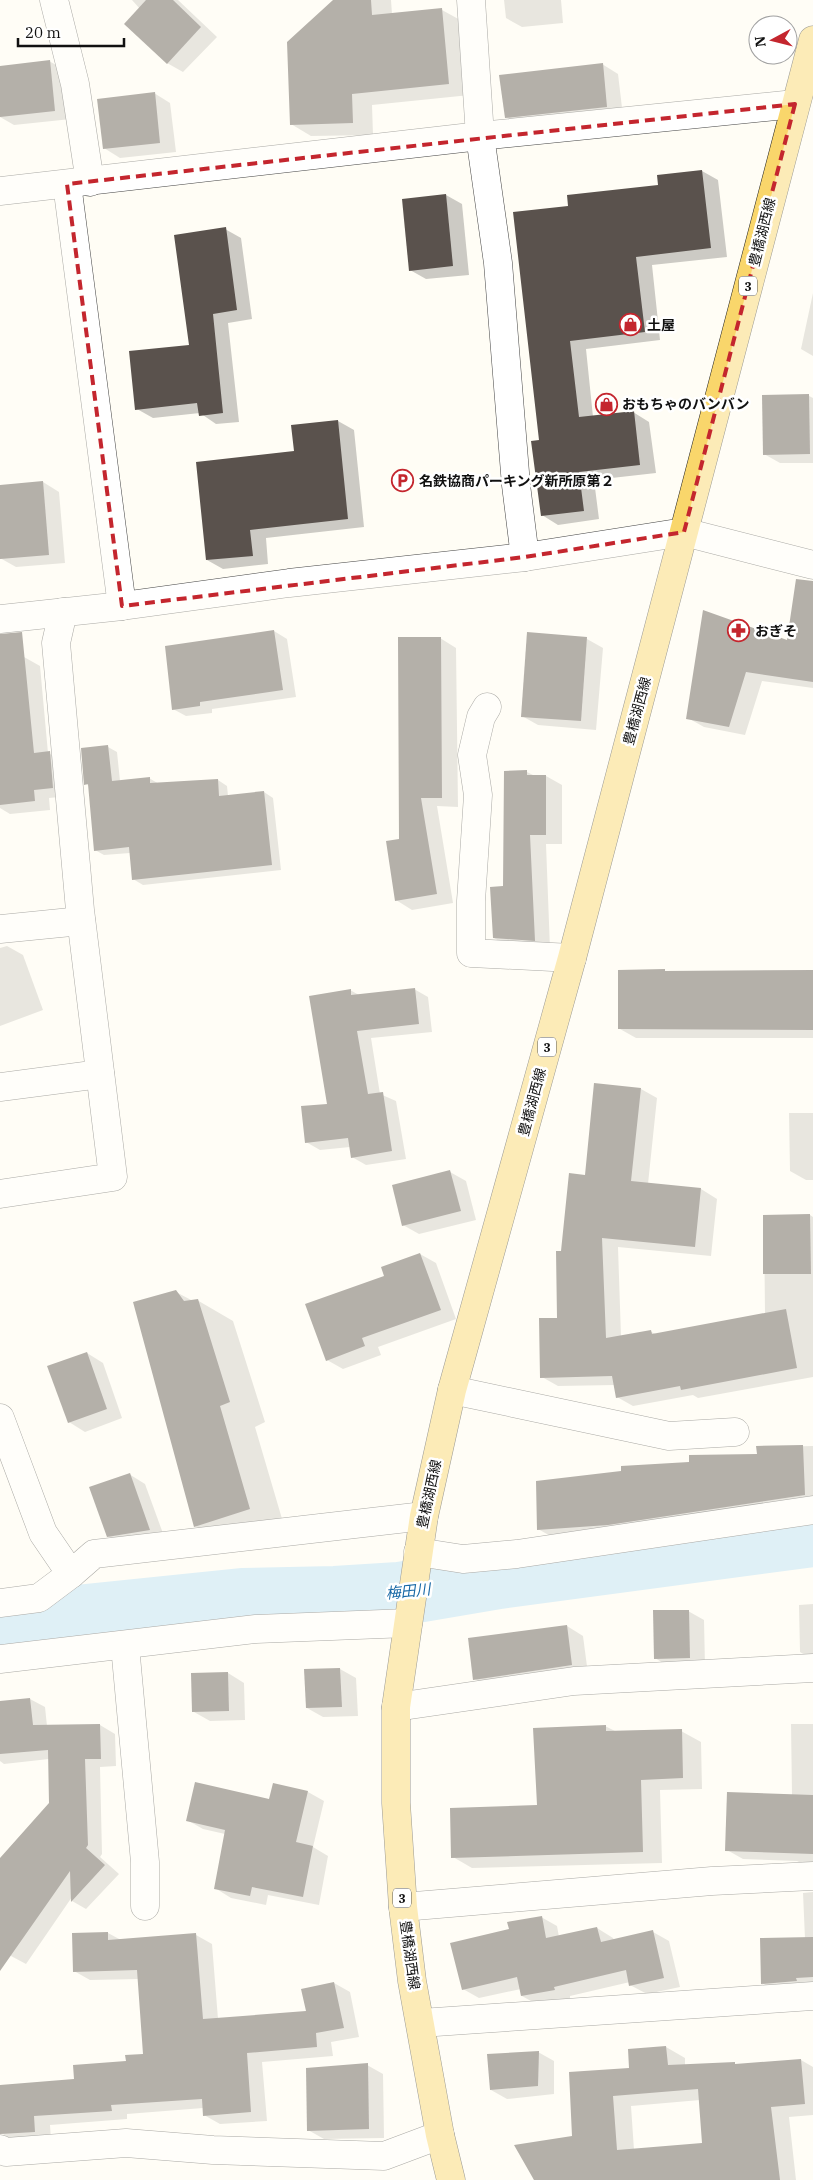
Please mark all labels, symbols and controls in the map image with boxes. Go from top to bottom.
scale bar [18,15,124,47]
north arrow [748,15,798,65]
text: 20 m [25,23,61,42]
text: N [750,35,770,48]
street label: 豊橋湖西線 [745,196,779,268]
road number: 3 [739,276,757,296]
shop icon: 土屋 [619,313,643,337]
place label: 土屋 [647,316,675,334]
shop icon: おもちゃのバンバン [594,392,618,416]
place label: おもちゃのバンバン [622,395,749,413]
parking icon: 名鉄協商パーキング新所原第２ [391,469,415,493]
place label: 名鉄協商パーキング新所原第２ [419,472,615,490]
pharmacy icon: おぎそ [727,619,751,643]
place label: おぎそ [755,622,797,640]
street label: 豊橋湖西線 [619,675,655,747]
road number: 3 [538,1038,556,1056]
street label: 豊橋湖西線 [514,1066,550,1138]
street label: 豊橋湖西線 [413,1458,445,1530]
water label: 梅田川 [385,1579,433,1603]
road number: 3 [393,1889,411,1908]
street label: 豊橋湖西線 [396,1919,424,1991]

